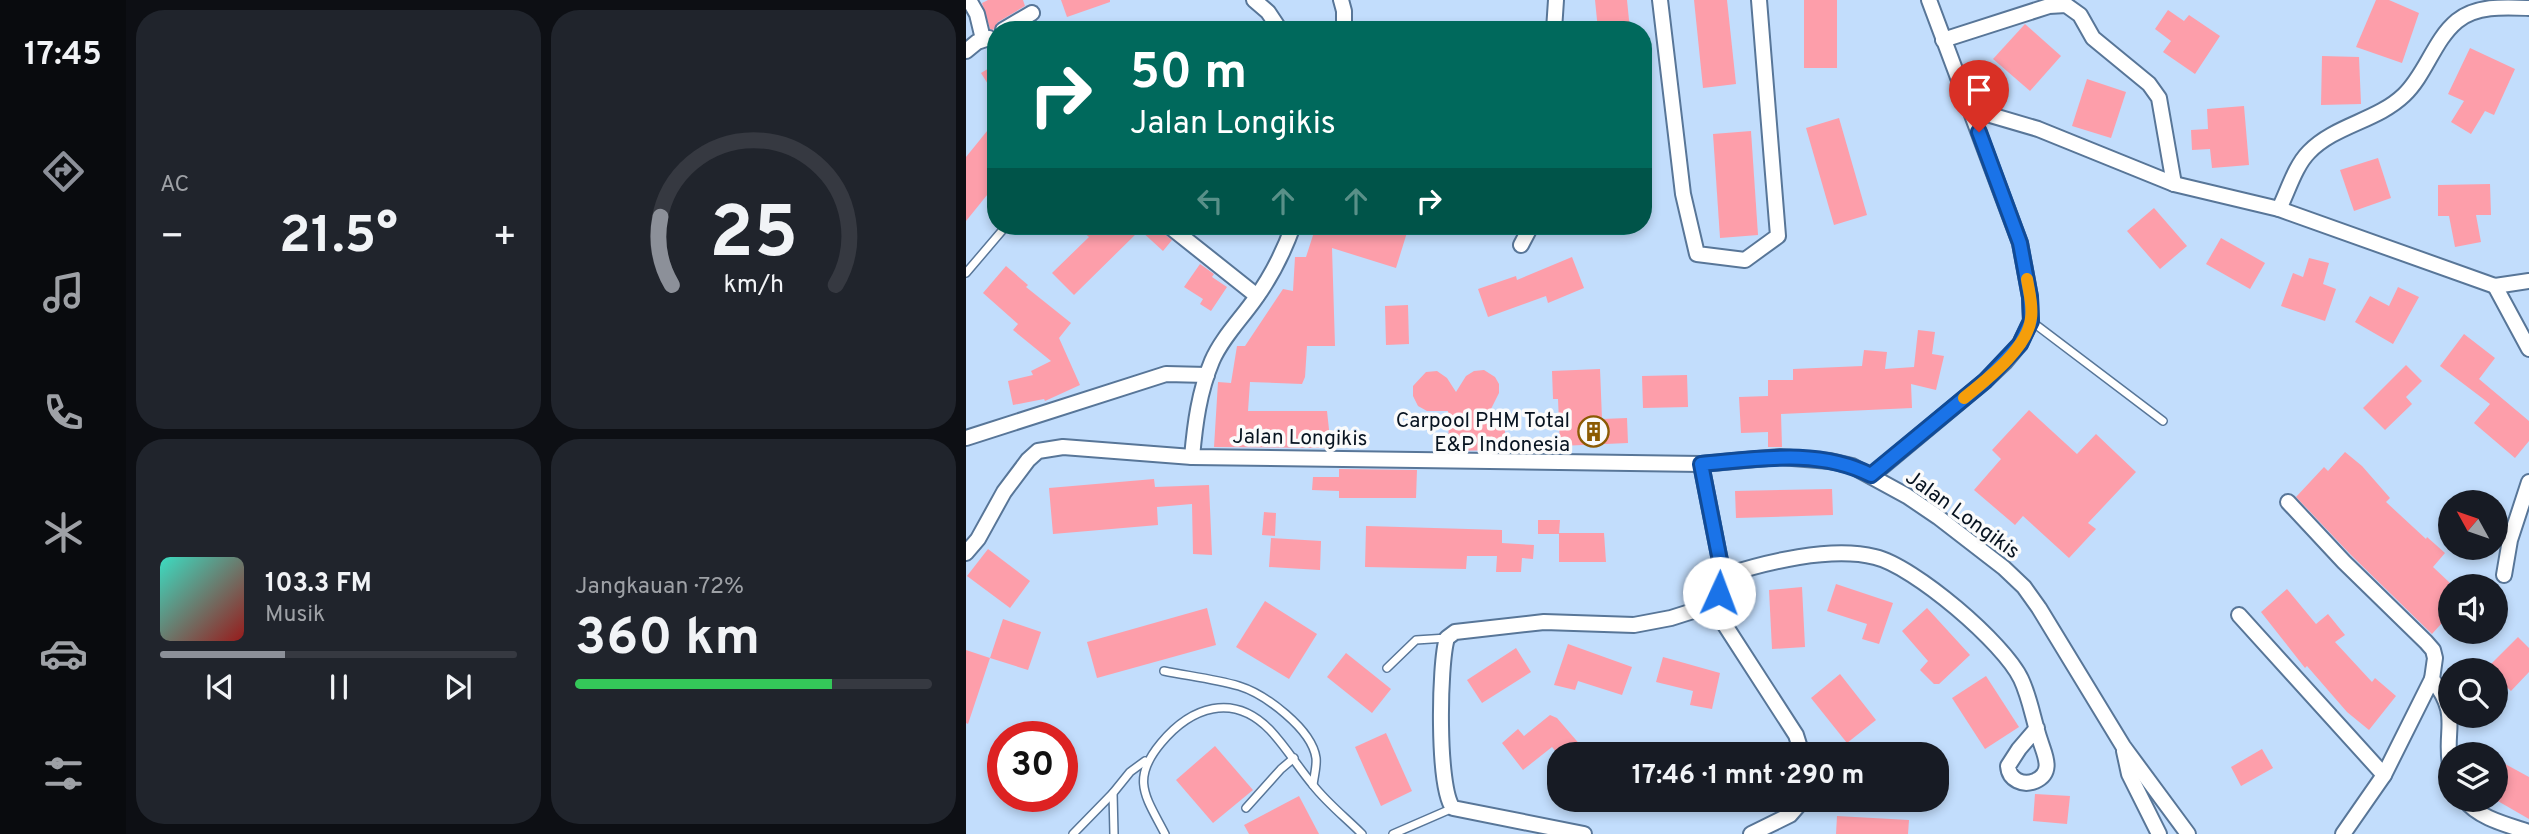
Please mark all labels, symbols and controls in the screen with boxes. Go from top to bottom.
text: 17:45 [24,36,102,76]
text: 50 m [1130,44,1247,106]
icon: right [1015,49,1106,140]
pin [1949,60,2009,132]
icon: arrive [1960,71,1998,109]
text: Jalan Longikis [1130,105,1336,145]
icon: directions [39,147,88,196]
text: AC [160,171,189,200]
icon: left [1191,182,1229,220]
icon: ahead [1264,182,1302,220]
icon: ahead [1337,182,1375,220]
icon: right [1410,182,1448,220]
text: 25 [709,192,798,284]
text: 21.5° [279,205,398,271]
text: − [160,214,185,263]
text: + [492,214,517,263]
icon: music [39,268,88,317]
text: km/h [723,270,784,302]
icon: phone [39,388,88,437]
place label: Carpool PHM Total E&P Indonesia [1396,408,1570,459]
building icon: Carpool PHM Total E&P Indonesia [1576,415,1610,449]
street label: Jalan Longikis [1232,424,1368,453]
street label: Jalan Longikis [1900,465,2025,566]
north arrow [2438,490,2508,560]
map controls [2438,490,2508,812]
icon: climate [39,508,88,557]
position arrow [1682,556,1756,630]
text: 103.3 FM [265,568,372,601]
text: Jangkauan · 72% [575,573,744,602]
button: sound [2438,574,2508,644]
text: Musik [265,601,325,630]
text: 360 km [575,607,760,673]
icon: car [39,629,88,678]
button: search [2438,658,2508,728]
icon: previous [201,668,239,706]
icon: pause [320,668,358,706]
icon: next [439,668,477,706]
speed limit sign: 30 [987,721,1078,812]
button: layers [2438,742,2508,812]
icon: filters [39,749,88,798]
text: 17:46 · 1 mnt · 290 m [1632,760,1864,793]

